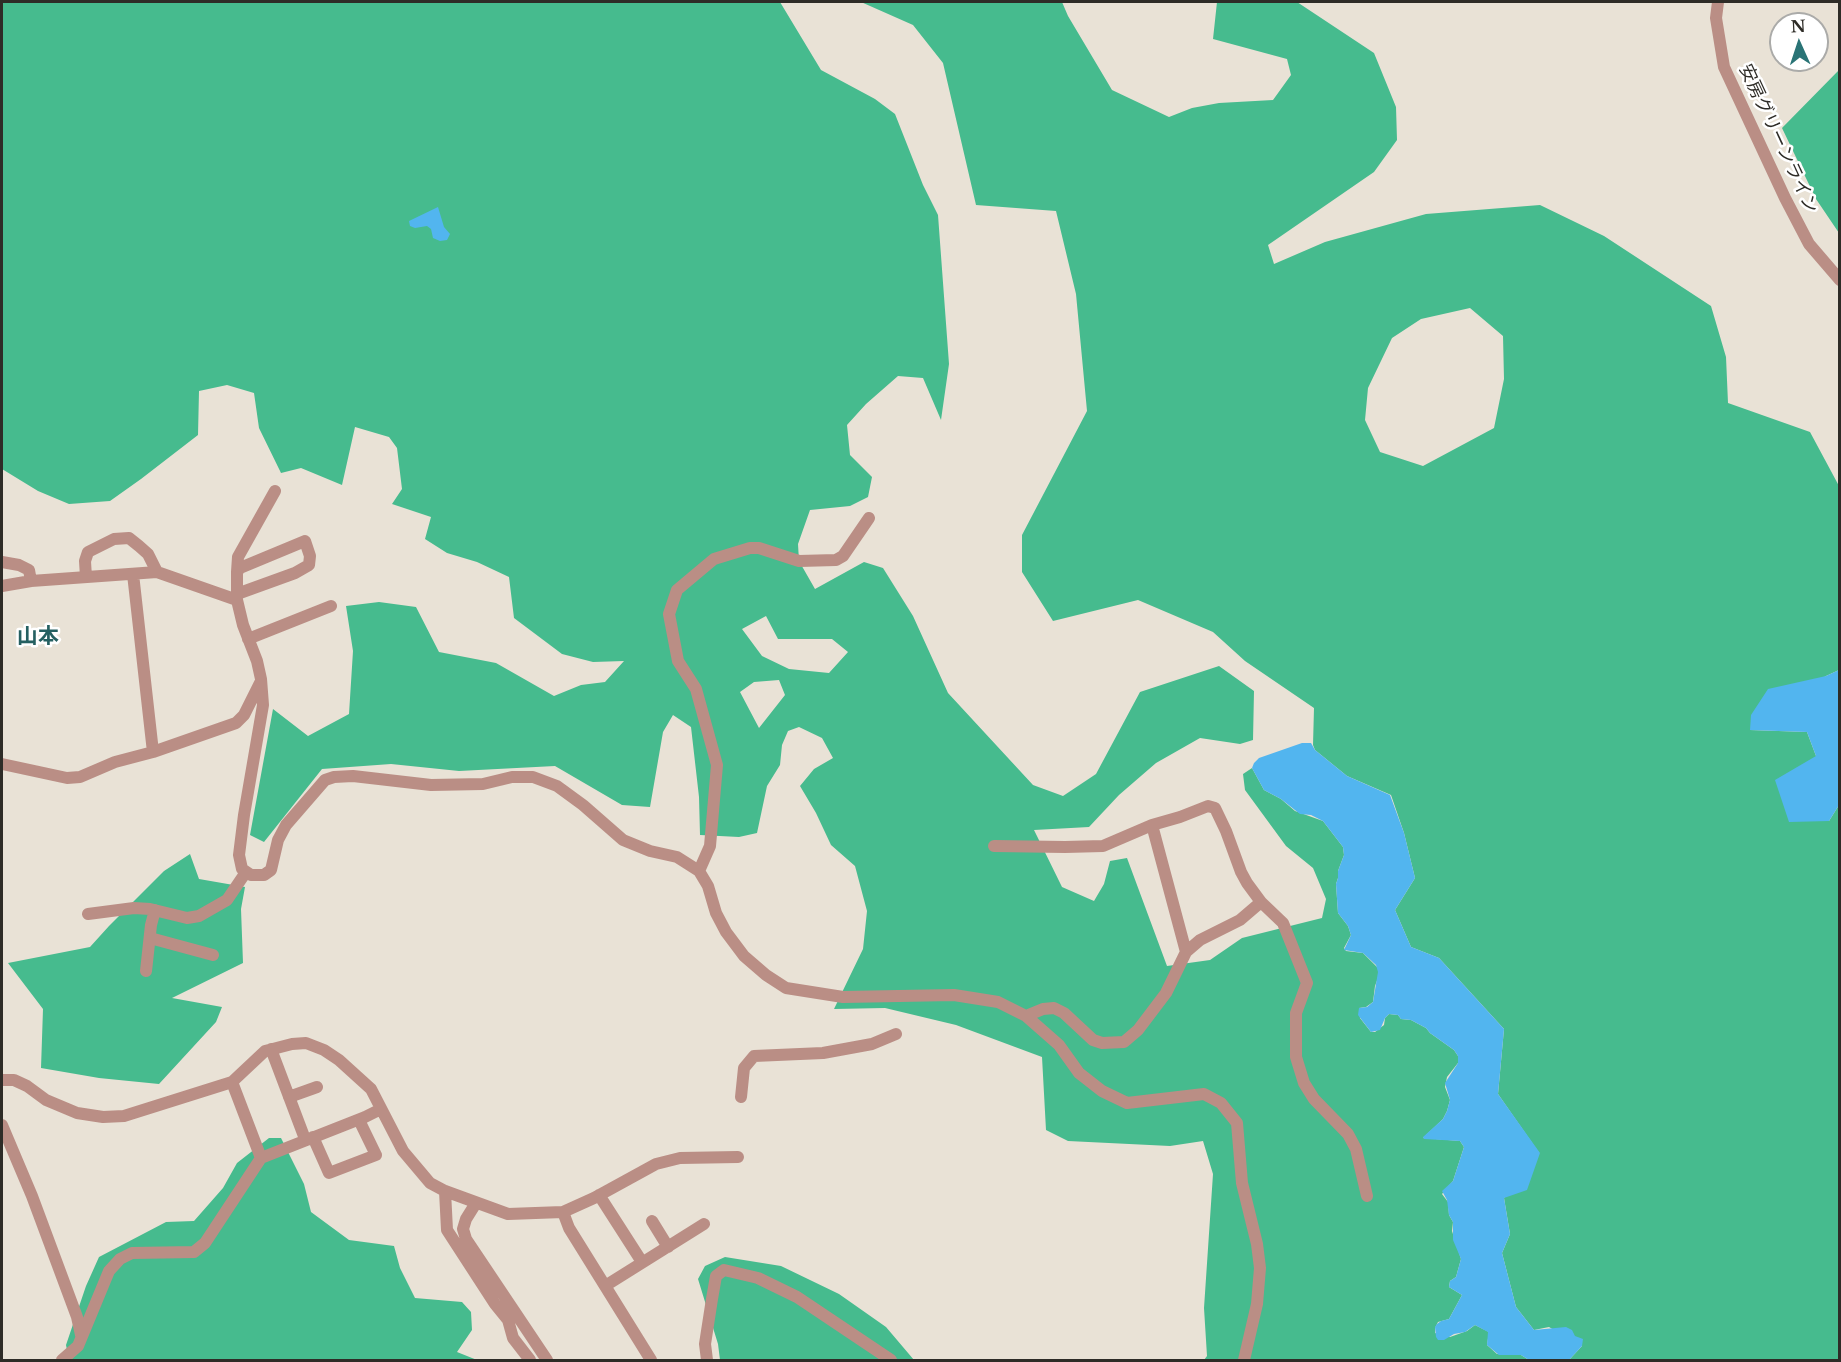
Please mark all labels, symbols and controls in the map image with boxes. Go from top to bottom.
north arrow [1769,12,1829,72]
text: N [1790,16,1806,36]
street label: 安房グリーンライン [1734,61,1822,217]
district label: 山本 [17,624,59,650]

